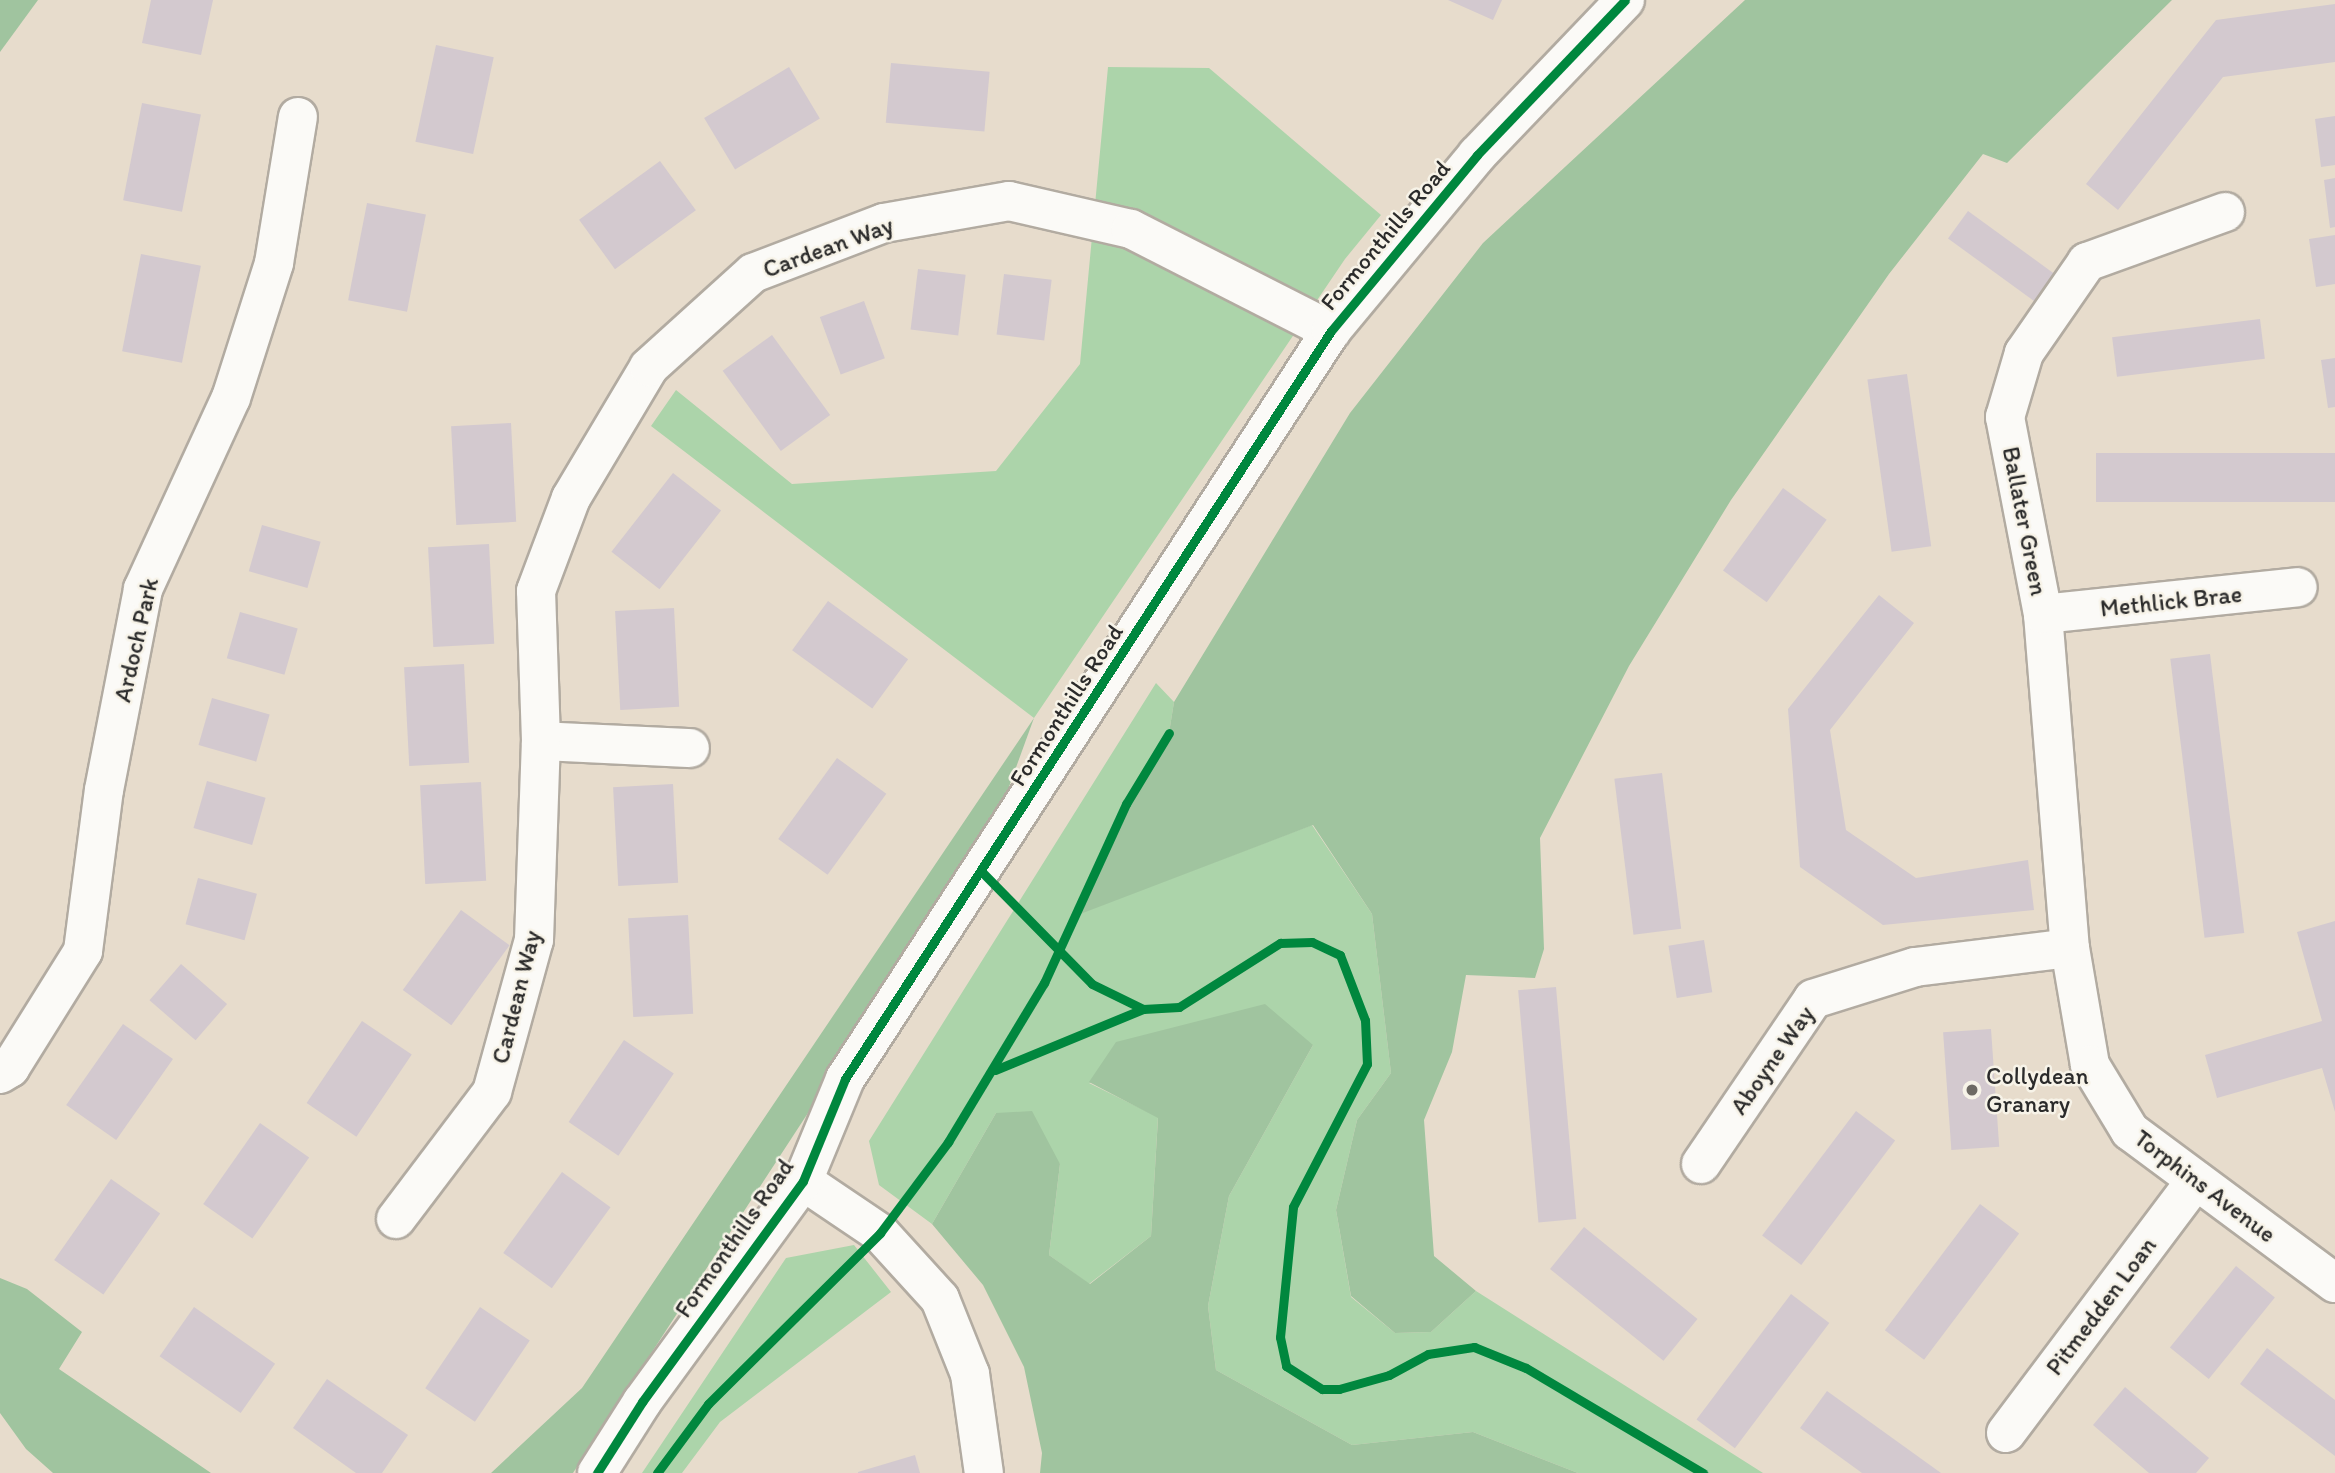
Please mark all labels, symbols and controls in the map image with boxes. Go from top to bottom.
street label: Formonthills Road [1314,154,1456,316]
street label: Cardean Way [759,210,897,284]
street label: Ballater Green [1996,444,2054,598]
street label: Ardoch Park [108,575,164,705]
street label: Methlick Brae [2099,579,2243,623]
street label: Formonthills Road [1003,619,1129,791]
street label: Cardean Way [486,927,546,1067]
street label: Aboyne Way [1724,1001,1820,1119]
place label: Collydean Granary [1986,1062,2089,1118]
marker: Collydean Granary [1964,1082,1980,1098]
street label: Torphins Avenue [2129,1124,2281,1248]
street label: Formonthills Road [669,1153,799,1323]
street label: Pitmedden Loan [2040,1231,2162,1381]

